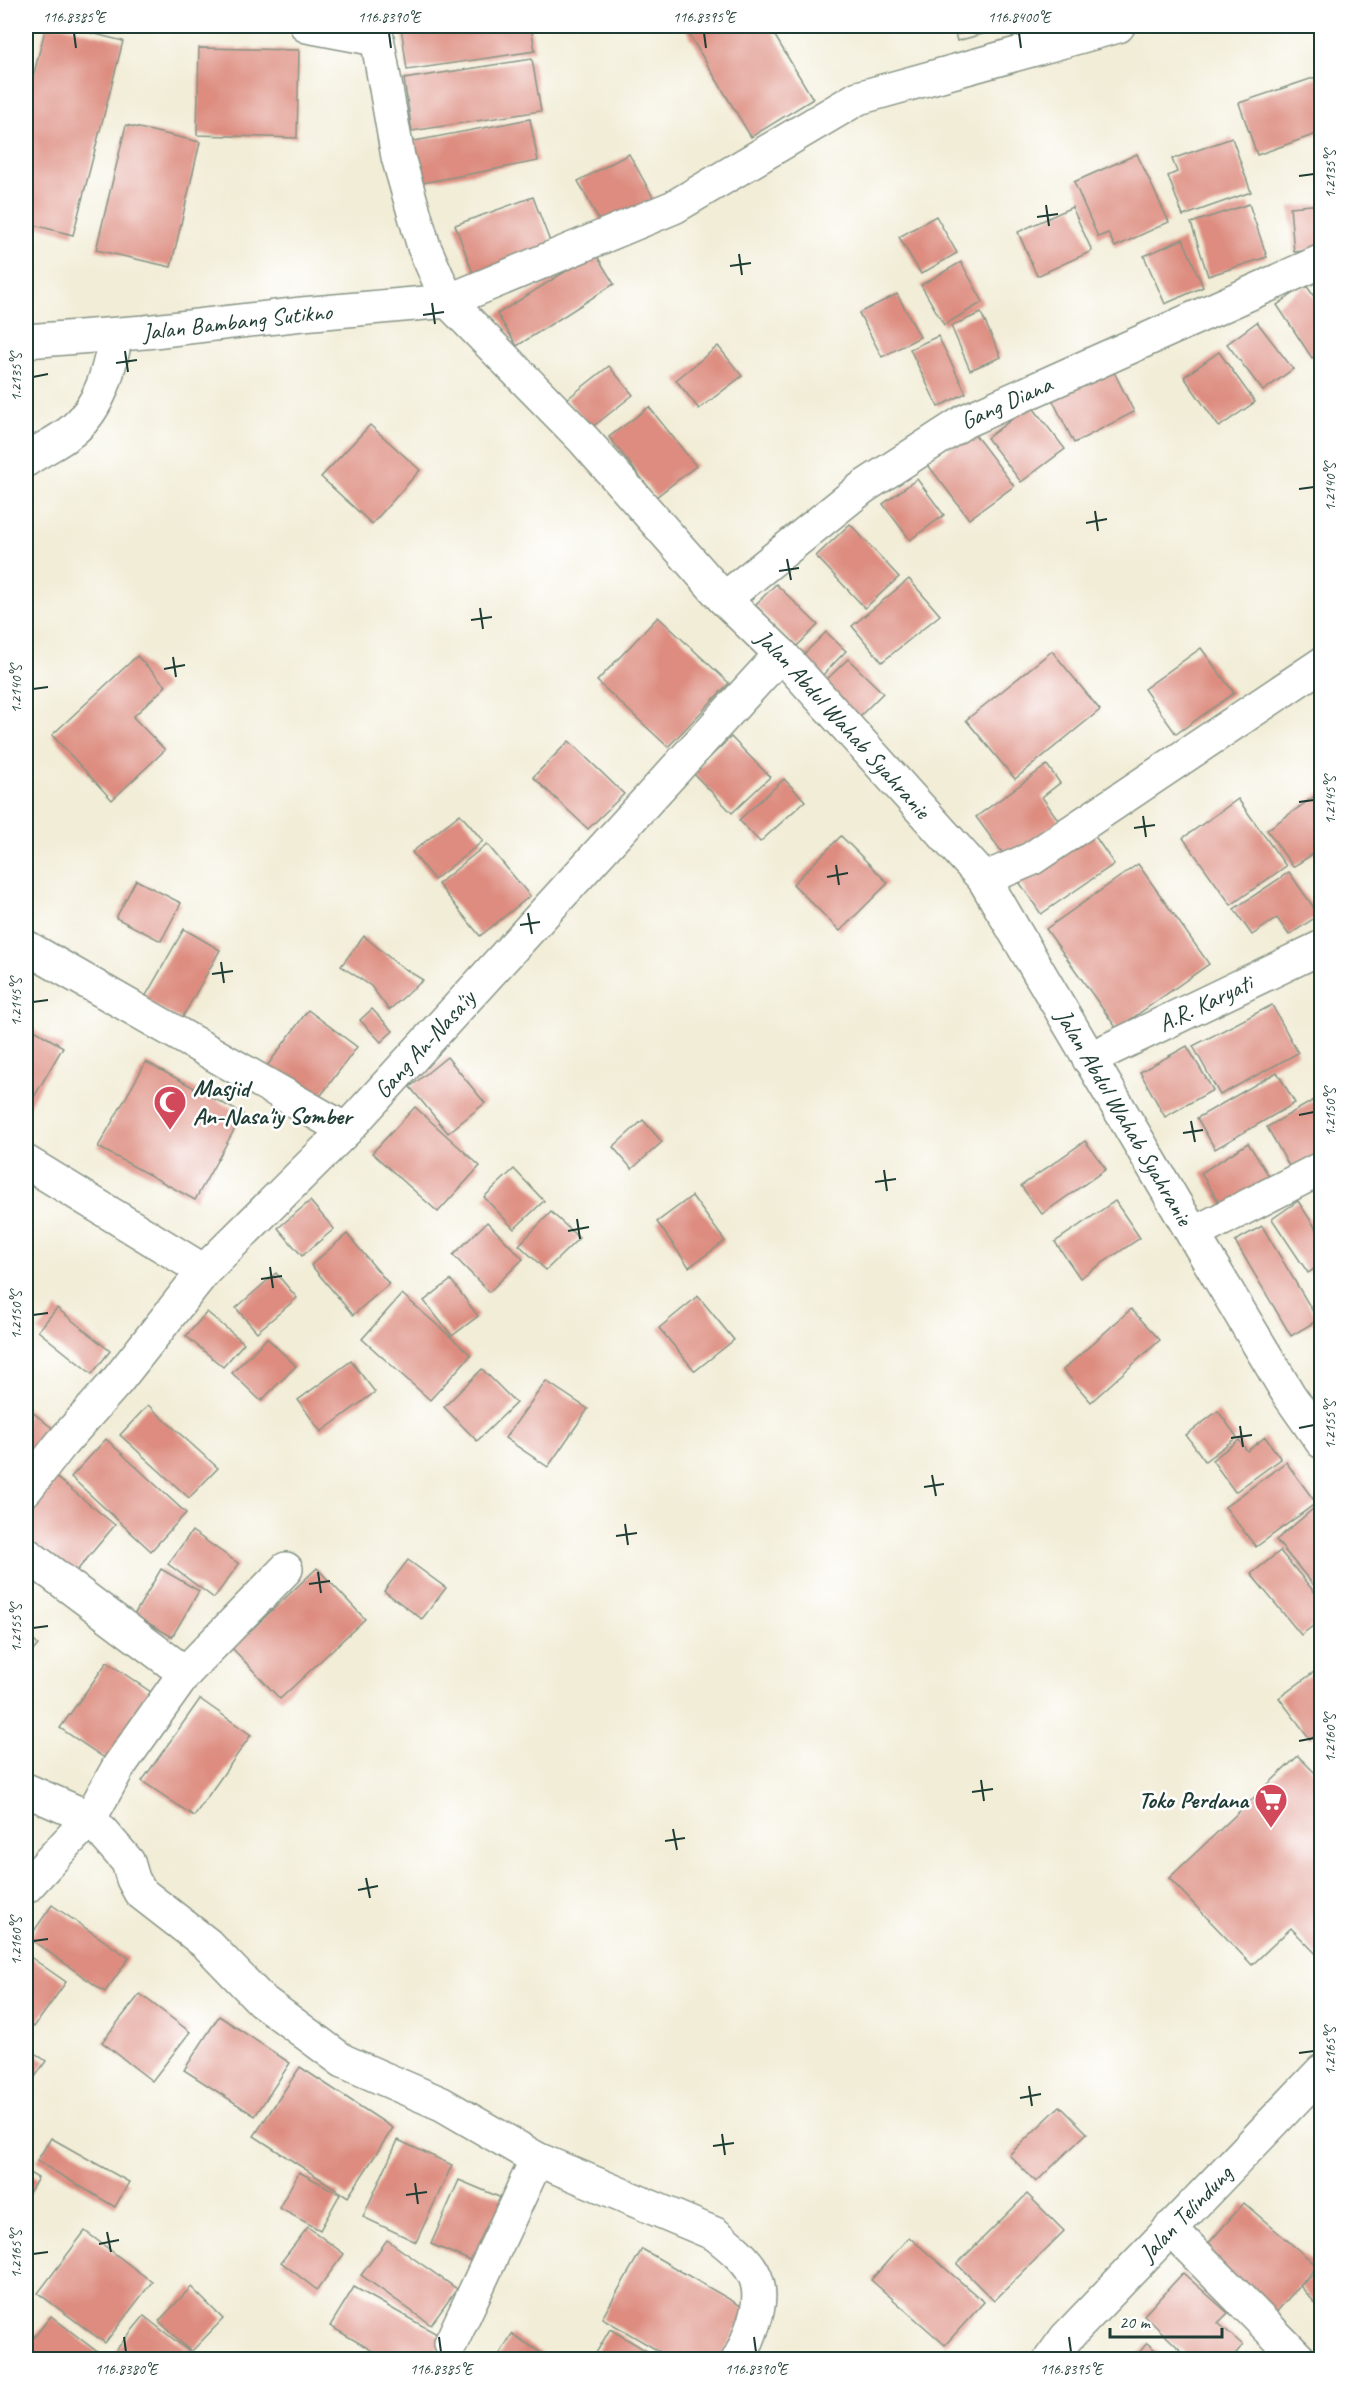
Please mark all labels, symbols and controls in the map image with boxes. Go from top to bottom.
text: 116.8385°E [43,8,107,27]
text: 116.8390°E [358,8,422,27]
text: 116.8395°E [673,8,737,27]
text: 116.8400°E [988,8,1052,27]
text: 1.2135°S [1321,147,1340,198]
street label: Jalan Bambang Sutikno [140,296,335,347]
text: 1.2135°S [7,350,26,401]
street label: Gang Diana [956,368,1058,436]
text: 1.2140°S [1321,460,1340,511]
street label: Jalan Abdul Wahab Syahranie [749,622,939,826]
text: 1.2140°S [7,662,26,713]
text: 1.2145°S [1321,773,1340,824]
street label: A.R. Karyati [1153,966,1260,1038]
text: 1.2145°S [7,975,26,1026]
street label: Gang An-Nasa'iy [367,982,483,1105]
street label: Jalan Abdul Wahab Syahranie [1048,1003,1201,1233]
place label: Masjid An-Nasa'iy Somber [193,1073,354,1131]
mosque icon: Masjid An-Nasa'iy Somber [152,1084,188,1131]
text: 1.2150°S [1321,1085,1340,1136]
text: 1.2150°S [7,1288,26,1339]
text: 1.2155°S [1321,1398,1340,1449]
text: 1.2155°S [7,1601,26,1652]
text: 1.2160°S [1321,1711,1340,1762]
supermarket icon: Toko Perdana [1253,1782,1289,1829]
place label: Toko Perdana [1138,1785,1250,1815]
text: 1.2160°S [7,1914,26,1965]
text: 1.2165°S [1321,2024,1340,2075]
street label: Jalan Telindung [1132,2158,1240,2269]
text: 1.2165°S [7,2227,26,2278]
scale bar [1110,2301,1222,2339]
text: 20 m [1119,2311,1152,2333]
text: 116.8380°E [95,2360,159,2379]
text: 116.8385°E [410,2360,474,2379]
text: 116.8390°E [725,2360,789,2379]
text: 116.8395°E [1040,2360,1104,2379]

